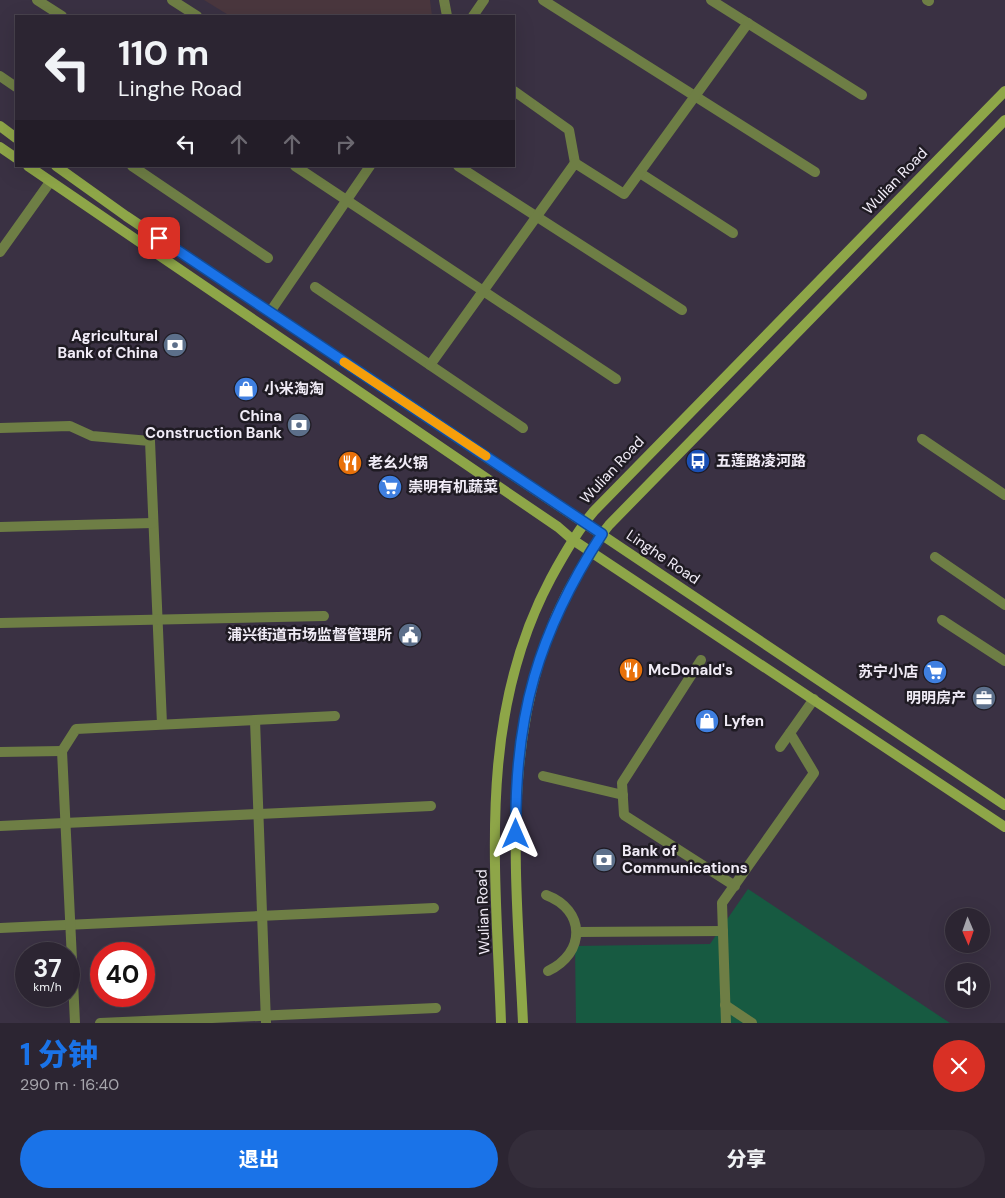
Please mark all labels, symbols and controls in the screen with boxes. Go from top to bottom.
text: 110 m [118,30,209,76]
icon: left [35,35,100,100]
text: Linghe Road [118,74,242,103]
icon: left [172,130,200,158]
icon: ahead [225,130,253,158]
icon: ahead [278,130,306,158]
icon: right [331,130,359,158]
street label: Wulian Road [858,143,932,219]
pin [138,217,180,259]
icon: arrive [145,224,173,252]
place label: Agricultural Bank of China [57,326,158,363]
bank icon: Agricultural Bank of China [162,332,188,358]
shop icon: 小米淘淘 [233,376,259,402]
place label: 小米淘淘 [264,379,324,399]
place label: China Construction Bank [145,406,282,443]
bank icon: China Construction Bank [286,412,312,438]
street label: Wulian Road [576,432,648,508]
bus stop icon: 五莲路凌河路 [685,448,711,474]
restaurant icon: 老幺火锅 [337,450,363,476]
place label: 五莲路凌河路 [716,451,806,471]
place label: 老幺火锅 [368,453,428,473]
supermarket icon: 崇明有机蔬菜 [377,474,403,500]
place label: 崇明有机蔬菜 [408,477,498,497]
street label: Linghe Road [622,525,704,589]
public building icon: 浦兴街道市场监督管理所 [397,622,423,648]
place label: 浦兴街道市场监督管理所 [227,625,392,645]
restaurant icon: McDonald's [618,657,644,683]
supermarket icon: 苏宁小店 [922,659,948,685]
place label: McDonald's [648,660,733,680]
place label: 苏宁小店 [858,662,918,682]
office icon: 明明房产 [971,685,997,711]
place label: 明明房产 [906,688,966,708]
shop icon: Lyfen [694,708,720,734]
place label: Lyfen [724,711,764,731]
position arrow [489,807,541,859]
place label: Bank of Communications [622,841,748,878]
bank icon: Bank of Communications [591,847,617,873]
street label: Wulian Road [472,869,494,955]
north arrow [945,908,990,952]
map controls [945,908,990,1008]
speed limit sign: 40 [90,942,155,1007]
text: 37 [33,952,62,985]
button: sound [945,963,990,1008]
text: km/h [33,979,62,995]
text: 1 分钟 [20,1035,98,1074]
button: close [933,1040,985,1092]
text: 290 m · 16:40 [20,1074,119,1095]
button: 退出 [20,1130,498,1188]
button: 分享 [508,1130,985,1188]

